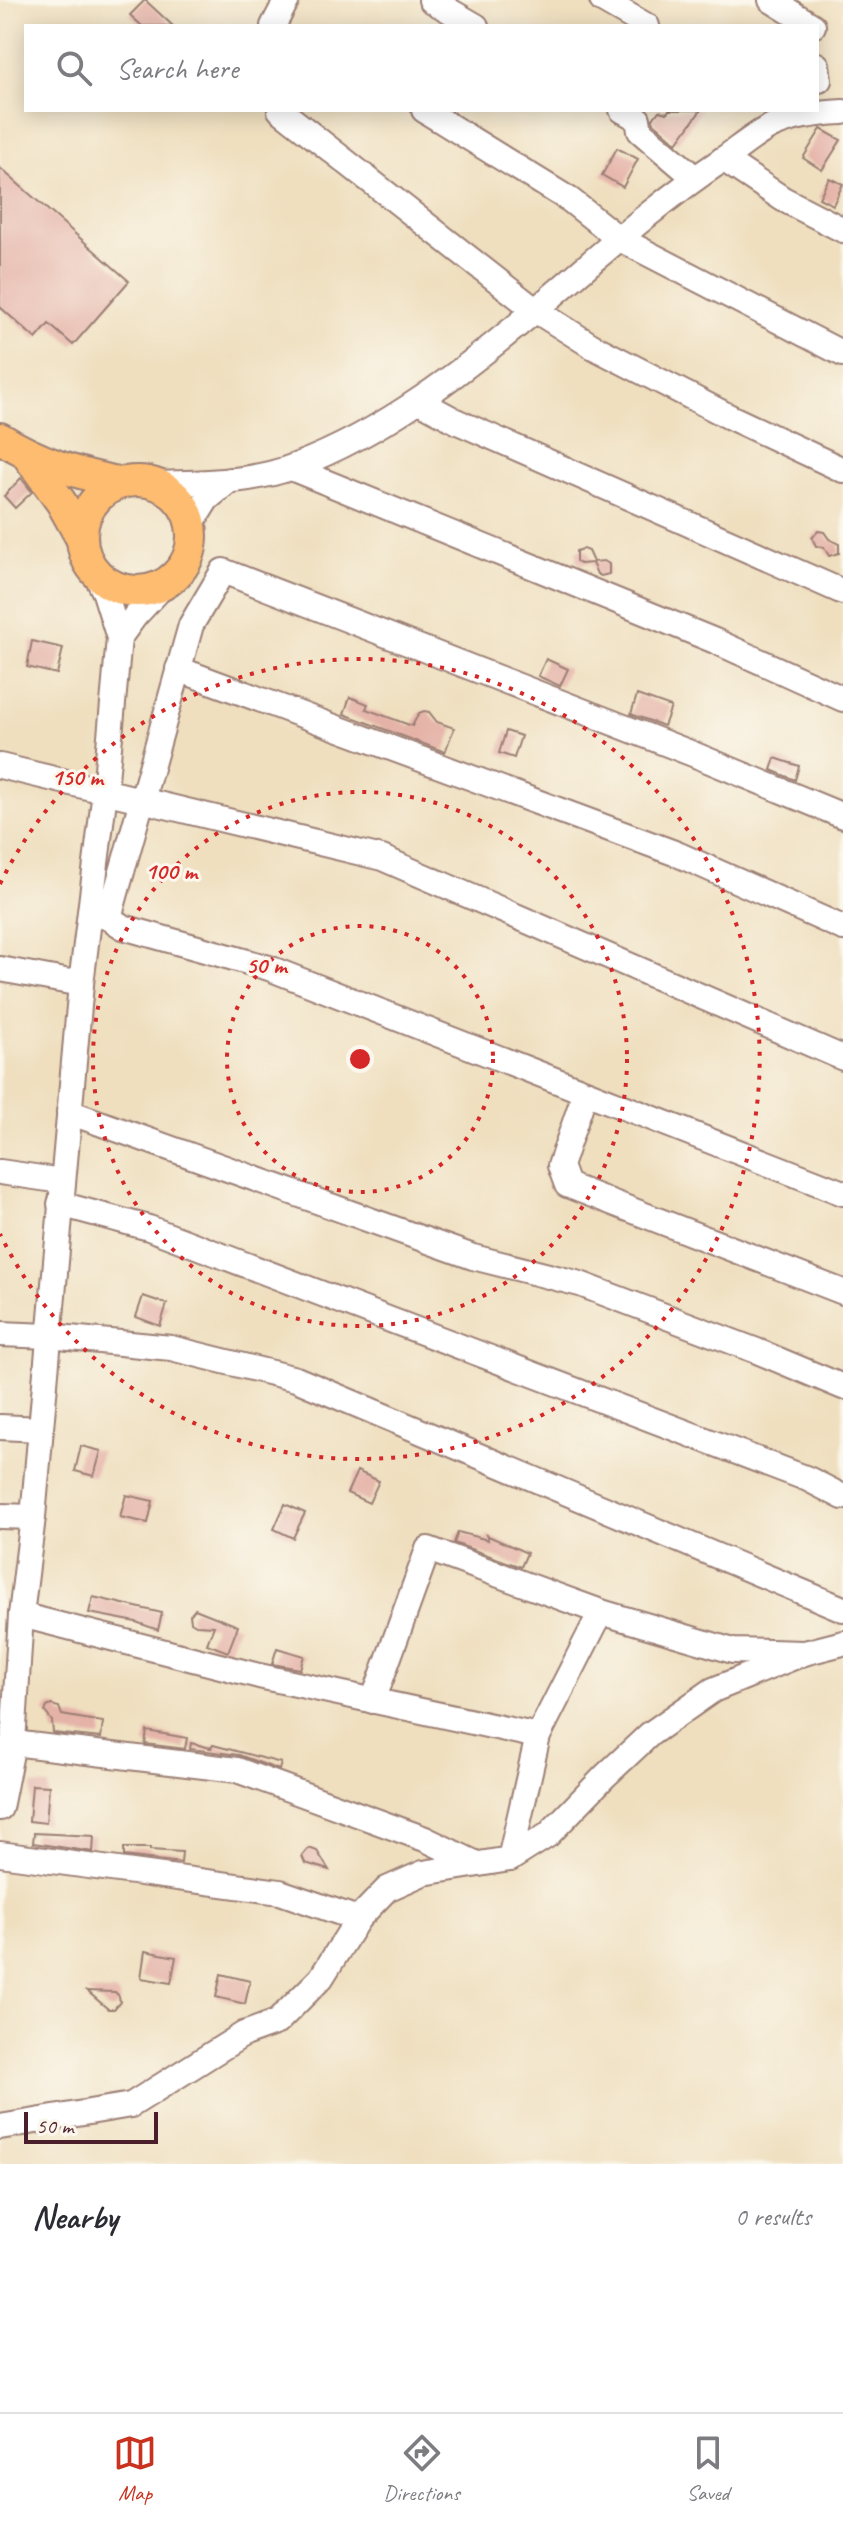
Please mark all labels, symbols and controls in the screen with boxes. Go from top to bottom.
search box [24,24,819,112]
icon: search [52,46,96,90]
text: Search here [116,49,238,87]
text: 150 m [51,762,105,792]
text: 100 m [145,856,199,886]
text: 50 m [246,950,289,980]
centre of rings [346,1045,374,1073]
scale bar [24,2108,158,2144]
text: 50 m [36,2112,73,2140]
text: Nearby [32,2195,118,2238]
text: 0 results [735,2200,811,2233]
tab: Map [113,2431,157,2507]
tab: Directions [383,2431,460,2507]
tab: Saved [686,2431,730,2507]

